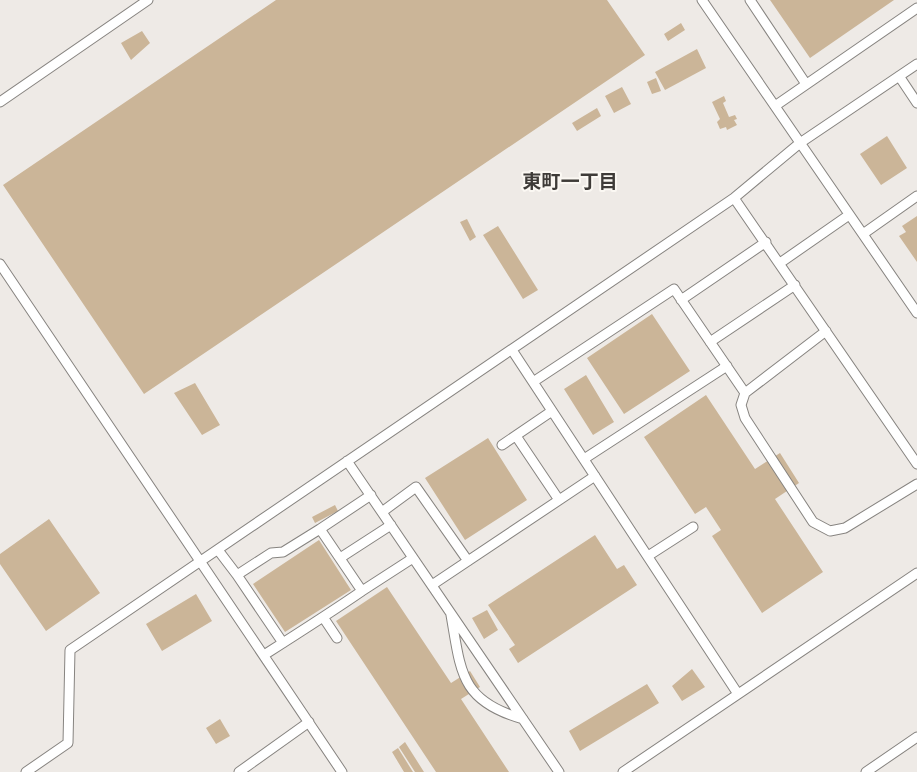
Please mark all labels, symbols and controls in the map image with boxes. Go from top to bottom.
district label: 東町一丁目 [522,172,618,192]

